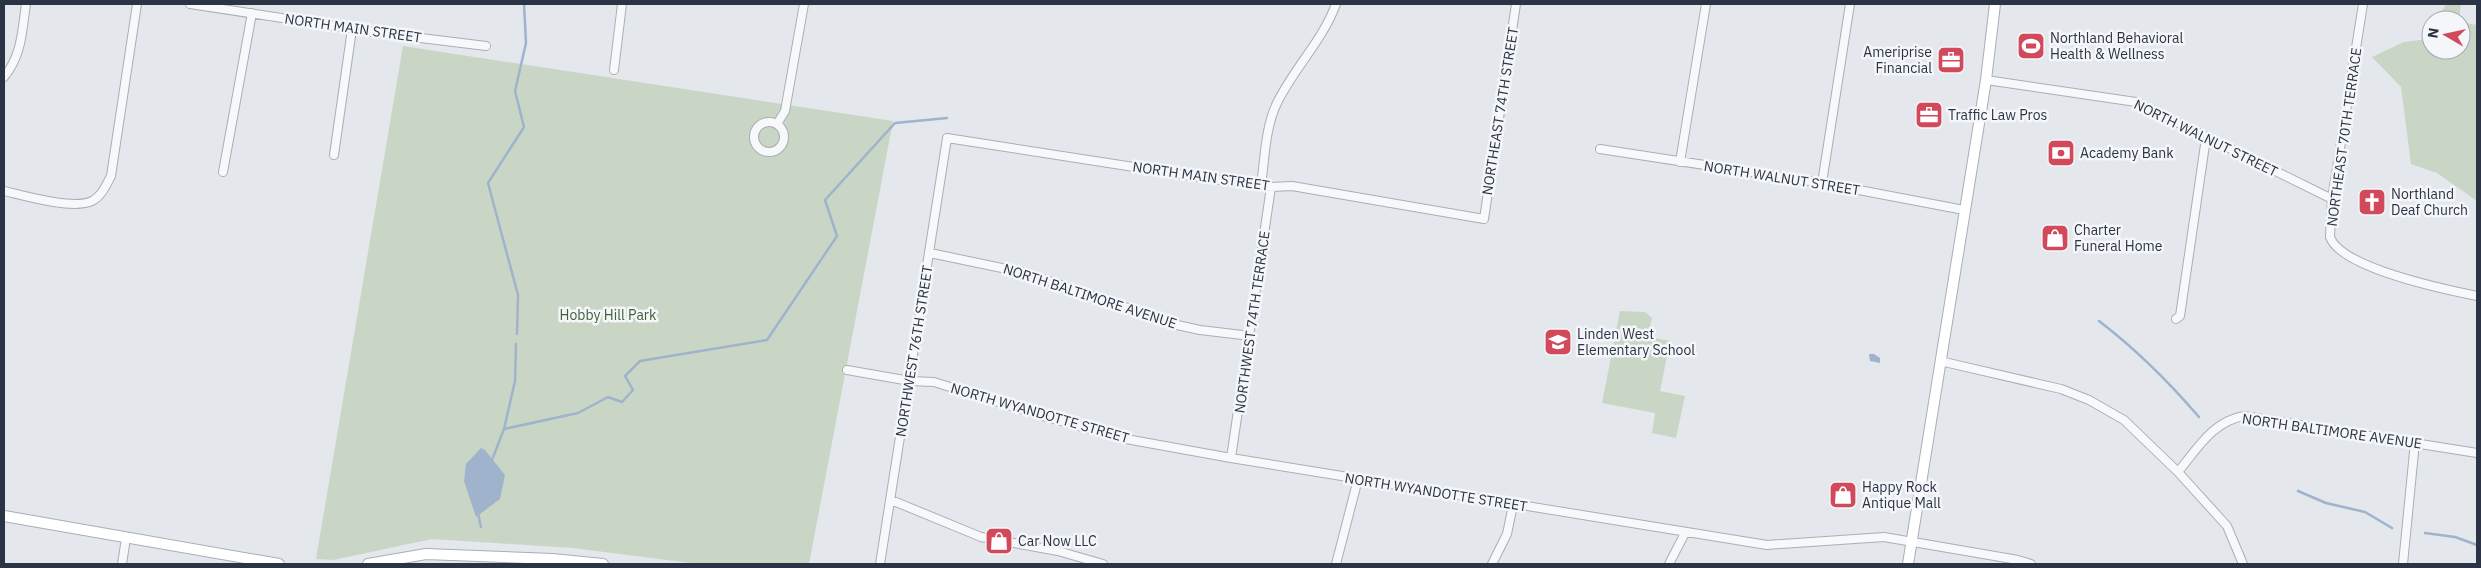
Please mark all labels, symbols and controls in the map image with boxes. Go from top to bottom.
street label: NORTH MAIN STREET [283,9,423,47]
north arrow [2421,10,2471,60]
street label: NORTHEAST 74TH STREET [1478,26,1522,196]
text: N [2423,27,2443,39]
place label: Northland Behavioral Health & Wellness [2050,29,2183,63]
sports icon: Northland Behavioral Health & Wellness [2016,31,2046,61]
place label: Ameriprise Financial [1863,43,1932,77]
office icon: Ameriprise Financial [1936,45,1966,75]
street label: NORTHEAST 70TH TERRACE [2323,46,2365,228]
street label: NORTH WALNUT STREET [2131,95,2281,181]
office icon: Traffic Law Pros [1914,100,1944,130]
place label: Traffic Law Pros [1948,106,2047,124]
bank icon: Academy Bank [2046,138,2076,168]
place label: Academy Bank [2080,144,2174,162]
street label: NORTH MAIN STREET [1131,157,1271,195]
street label: NORTH WALNUT STREET [1703,157,1861,199]
place label: Northland Deaf Church [2391,185,2468,219]
church icon: Northland Deaf Church [2357,187,2387,217]
place label: Charter Funeral Home [2074,221,2163,255]
shop icon: Charter Funeral Home [2040,223,2070,253]
street label: NORTHWEST 74TH TERRACE [1230,230,1274,414]
street label: NORTH BALTIMORE AVENUE [1001,259,1179,333]
street label: NORTHWEST 76TH STREET [892,264,936,438]
park label: Hobby Hill Park [560,306,657,324]
place label: Linden West Elementary School [1577,325,1695,359]
school or university icon: Linden West Elementary School [1543,327,1573,357]
street label: NORTH WYANDOTTE STREET [949,379,1131,447]
street label: NORTH BALTIMORE AVENUE [2241,409,2423,453]
street label: NORTH WYANDOTTE STREET [1343,469,1529,515]
place label: Happy Rock Antique Mall [1862,478,1941,512]
shop icon: Happy Rock Antique Mall [1828,480,1858,510]
shop icon: Car Now LLC [984,526,1014,556]
place label: Car Now LLC [1018,532,1097,550]

